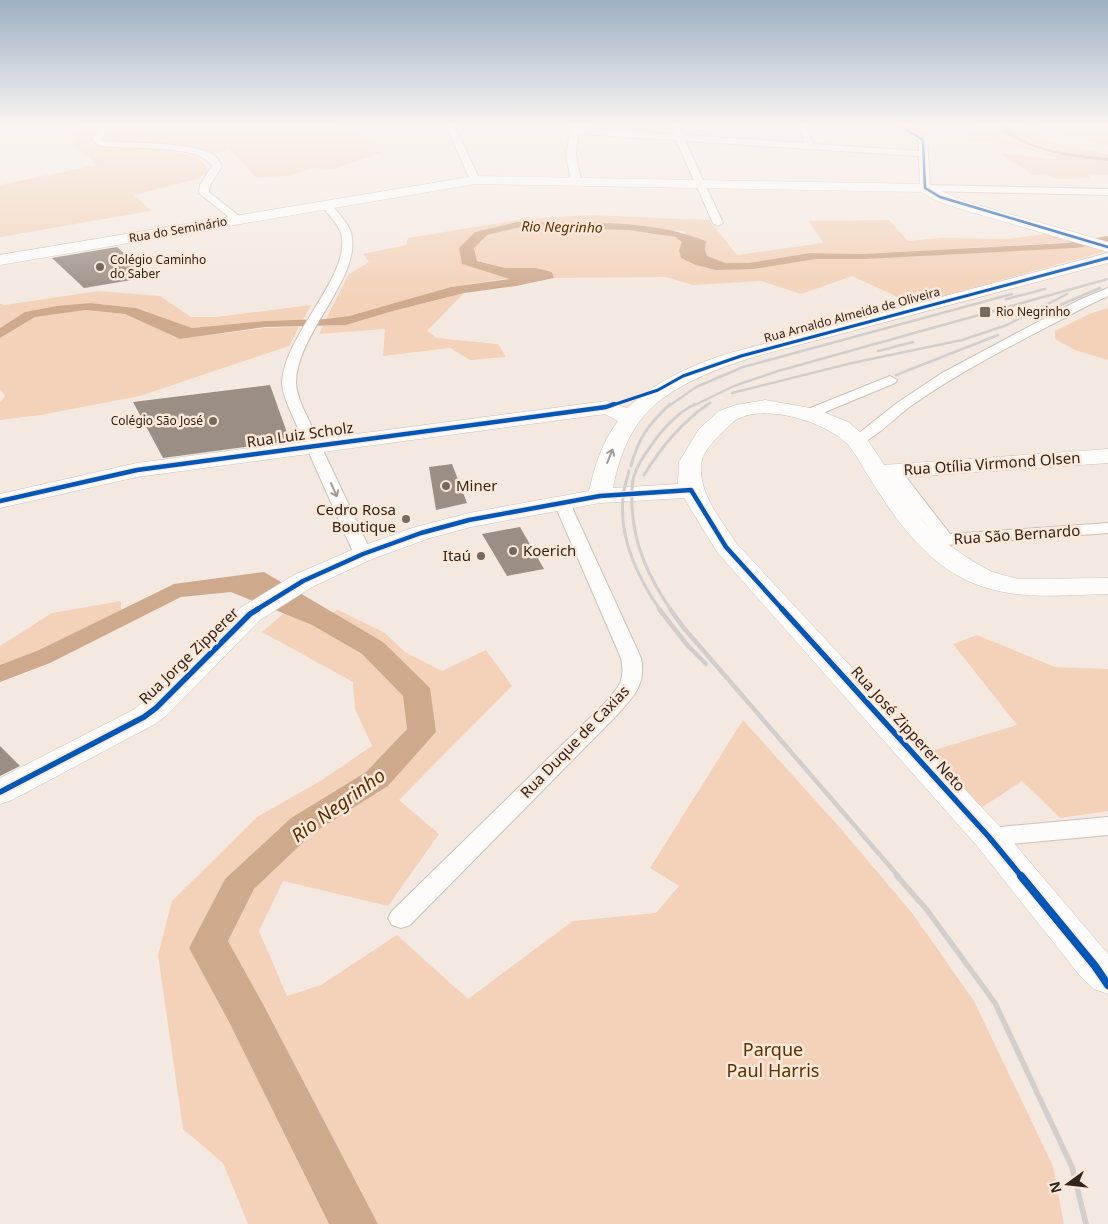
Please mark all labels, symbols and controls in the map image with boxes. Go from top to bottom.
street label: Rua do Seminário [127,212,228,247]
water label: Rio Negrinho [521,216,603,237]
place label: Colégio Caminho do Saber [110,251,206,282]
marker: Colégio Caminho do Saber [94,261,106,273]
street label: Rua Arnaldo Almeida de Oliveira [762,283,942,346]
place label: Rio Negrinho [996,303,1070,320]
marker: Rio Negrinho [978,305,992,319]
place label: Colégio São José [111,412,203,429]
marker: Colégio São José [207,415,219,427]
street label: Rua Luiz Scholz [245,417,355,451]
street label: Rua Otília Virmond Olsen [903,447,1081,479]
one-way arrow [605,449,615,464]
place label: Miner [456,475,497,495]
marker: Miner [440,480,452,492]
one-way arrow [330,482,339,497]
place label: Cedro Rosa Boutique [316,499,396,536]
marker: Cedro Rosa Boutique [400,513,412,525]
street label: Rua São Bernardo [953,520,1081,548]
place label: Koerich [523,540,576,560]
place label: Itaú [443,545,471,565]
marker: Koerich [507,545,519,557]
marker: Itaú [475,550,487,562]
street label: Rua Jorge Zipperer [134,602,243,708]
street label: Rua José Zipperer Neto [847,662,970,795]
street label: Rua Duque de Caxias [515,681,633,802]
water label: Rio Negrinho [286,762,390,848]
park label: Parque Paul Harris [726,1037,820,1082]
north arrow [1043,1159,1093,1209]
text: N [1044,1180,1066,1195]

